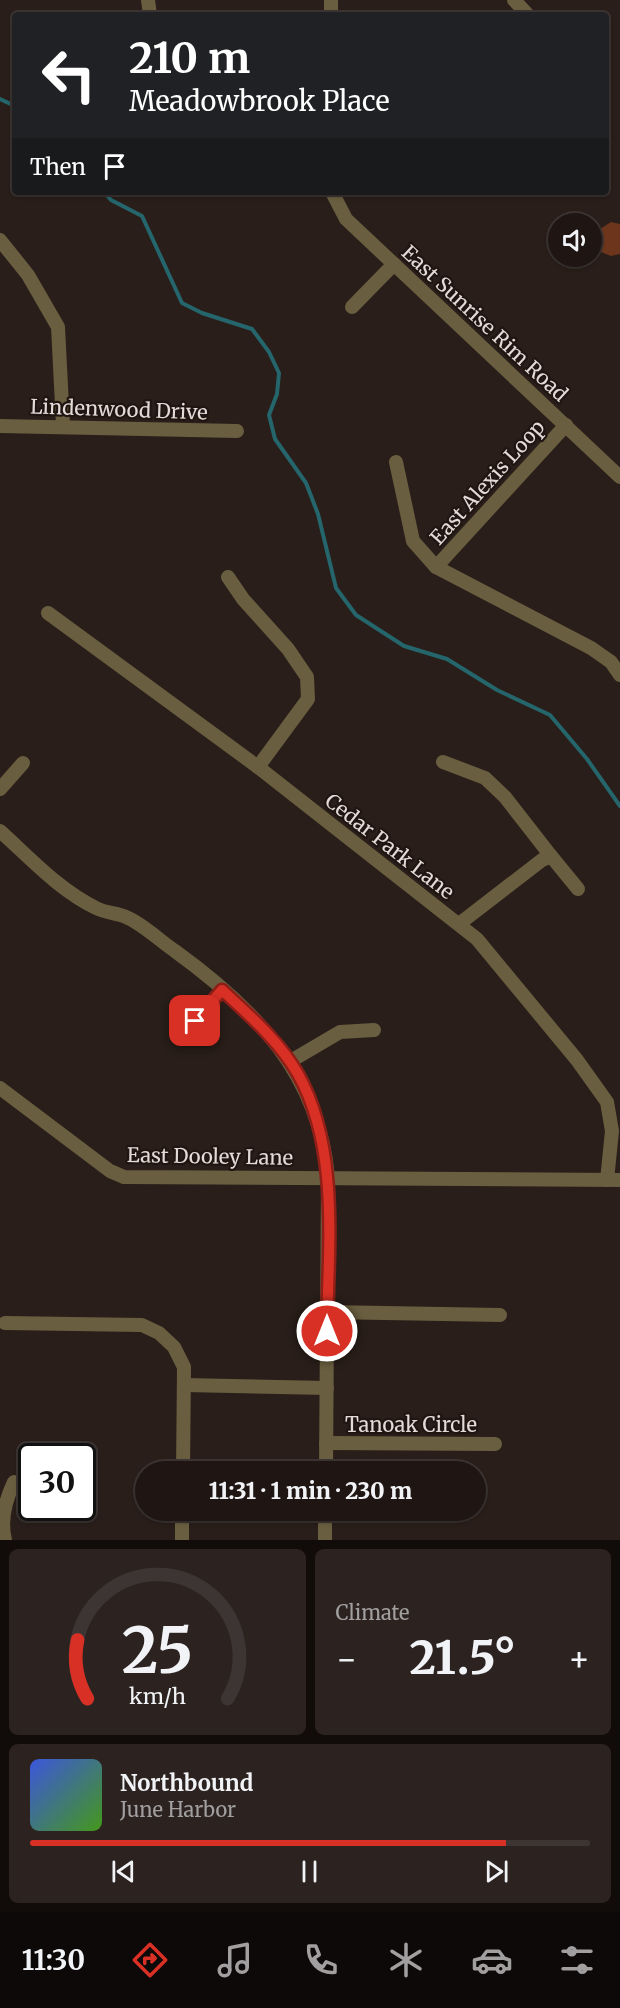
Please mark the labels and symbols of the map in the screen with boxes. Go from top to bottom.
street label: East Sunrise Rim Road [397,240,573,406]
street label: Lindenwood Drive [30,393,208,425]
street label: East Alexis Loop [424,414,550,550]
street label: Cedar Park Lane [320,788,460,904]
pin [169,995,220,1046]
street label: East Dooley Lane [127,1142,293,1170]
position arrow [295,1299,359,1363]
street label: Tanoak Circle [345,1412,477,1437]
speed limit sign: 30 [18,1443,96,1521]

